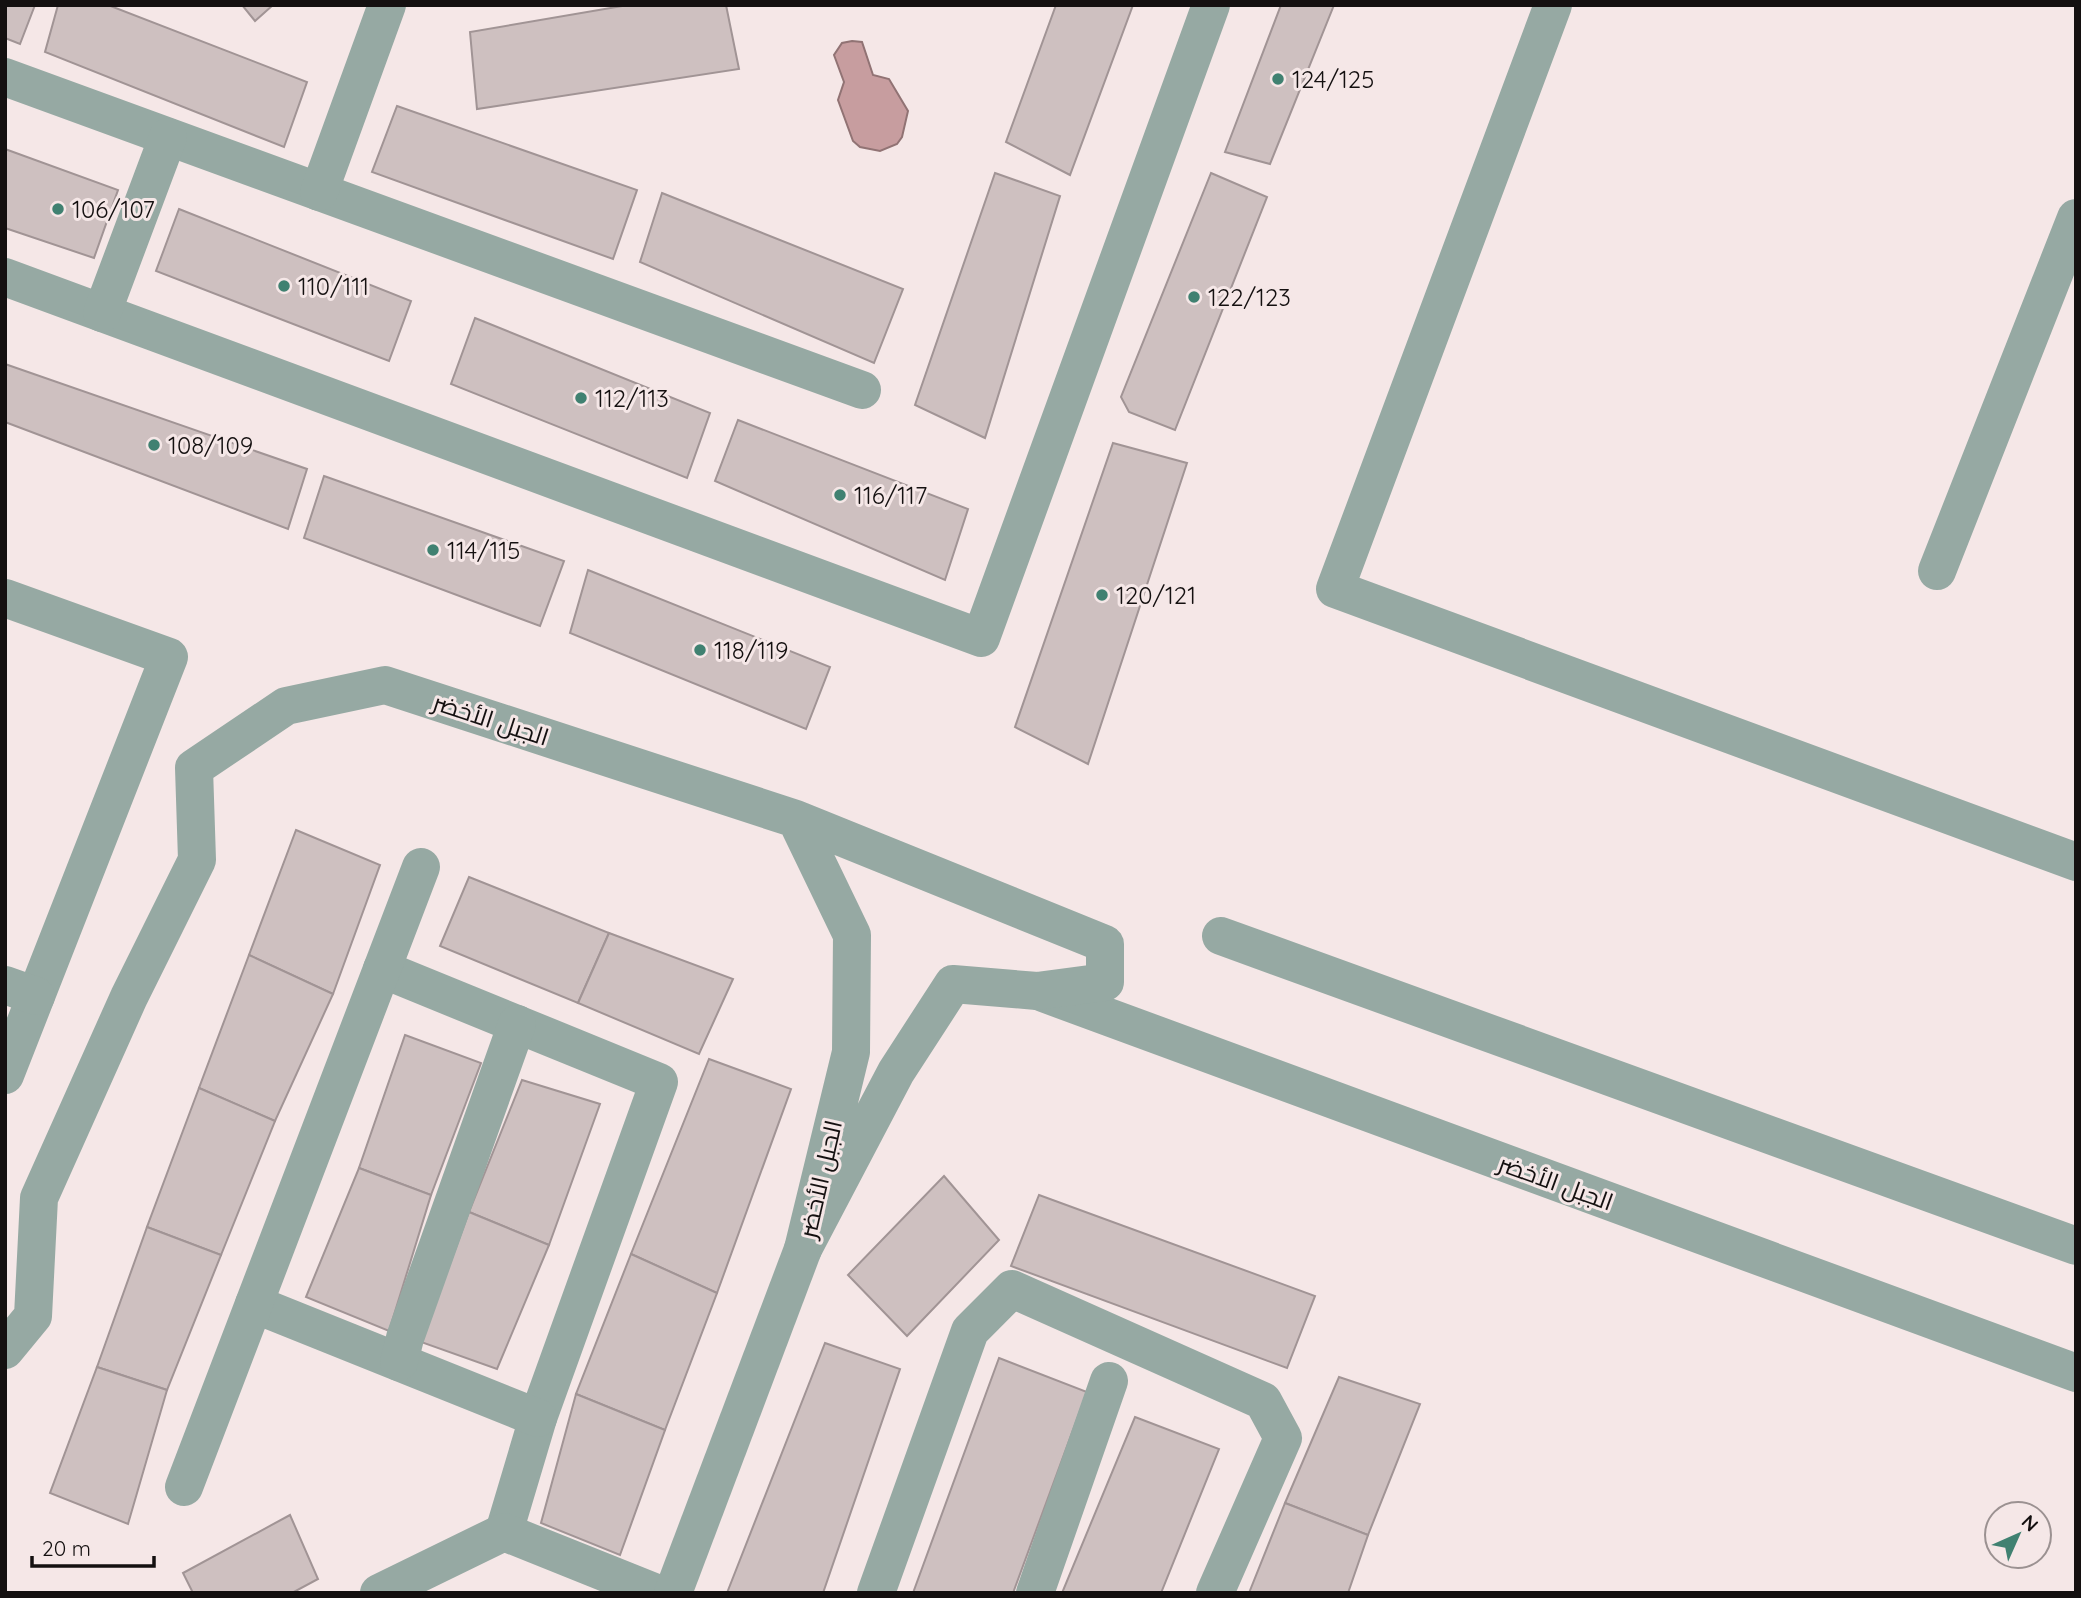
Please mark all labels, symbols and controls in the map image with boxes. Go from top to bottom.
place label: 124/125 [1292,64,1374,94]
marker: 124/125 [1270,71,1286,87]
place label: 106/107 [72,194,155,224]
marker: 106/107 [50,201,66,217]
place label: 110/111 [298,271,369,301]
marker: 110/111 [276,278,292,294]
place label: 122/123 [1208,282,1291,312]
marker: 122/123 [1186,289,1202,305]
place label: 112/113 [595,383,669,413]
marker: 112/113 [573,390,589,406]
place label: 108/109 [168,430,253,460]
marker: 108/109 [146,437,162,453]
place label: 116/117 [854,480,927,510]
marker: 116/117 [832,487,848,503]
place label: 114/115 [447,535,520,565]
marker: 114/115 [425,542,441,558]
place label: 120/121 [1116,580,1196,610]
marker: 120/121 [1094,587,1110,603]
place label: 118/119 [714,635,788,665]
marker: 118/119 [692,642,708,658]
street label: الجبل الأخضر [427,686,553,752]
street label: الجبل الأخضر [791,1117,848,1243]
street label: الجبل الأخضر [1493,1147,1618,1217]
north arrow [1983,1500,2053,1570]
text: N [2017,1510,2043,1536]
scale bar [32,1524,154,1568]
text: 20 m [42,1535,91,1561]

